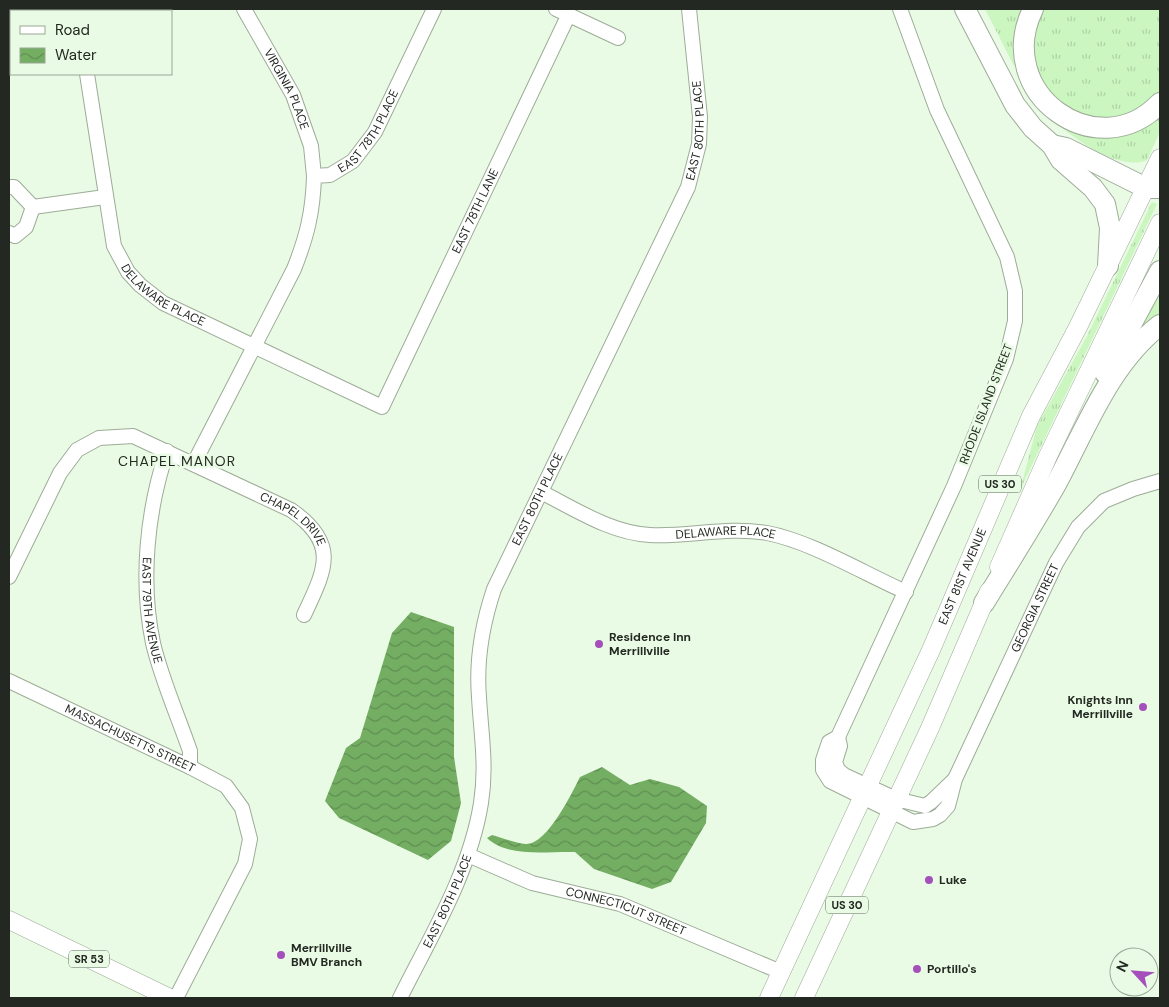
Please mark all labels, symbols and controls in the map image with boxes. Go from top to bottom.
legend [10,10,172,75]
text: Road [55,20,90,40]
text: Water [55,45,97,65]
street label: VIRGINIA PLACE [260,46,313,132]
street label: EAST 80TH PLACE [682,80,708,182]
street label: EAST 78TH PLACE [335,87,402,176]
street label: EAST 78TH LANE [448,166,502,256]
street label: DELAWARE PLACE [117,261,208,330]
street label: RHODE ISLAND STREET [956,341,1016,466]
street label: EAST 80TH PLACE [508,450,567,548]
district label: CHAPEL MANOR [118,452,236,470]
road number: US 30 [979,476,1021,492]
street label: CHAPEL DRIVE [257,489,329,548]
street label: DELAWARE PLACE [675,523,778,543]
street label: EAST 81ST AVENUE [935,525,990,627]
street label: EAST 79TH AVENUE [138,557,166,666]
street label: GEORGIA STREET [1007,561,1063,655]
place label: Residence Inn Merrillville [609,629,691,659]
marker: Residence Inn Merrillville [593,638,605,650]
place label: Knights Inn Merrillville [1067,692,1133,722]
street label: MASSACHUSETTS STREET [62,701,198,776]
marker: Knights Inn Merrillville [1137,701,1149,713]
street label: EAST 80TH PLACE [419,852,475,950]
place label: Luke [939,872,967,888]
marker: Luke [923,874,935,886]
street label: CONNECTICUT STREET [564,883,689,939]
road number: US 30 [826,896,868,914]
place label: Merrillville BMV Branch [291,940,362,970]
north arrow [1109,947,1159,997]
marker: Merrillville BMV Branch [275,949,287,961]
road number: SR 53 [69,951,109,968]
text: N [1112,958,1133,975]
place label: Portillo's [927,961,977,977]
marker: Portillo's [911,963,923,975]

